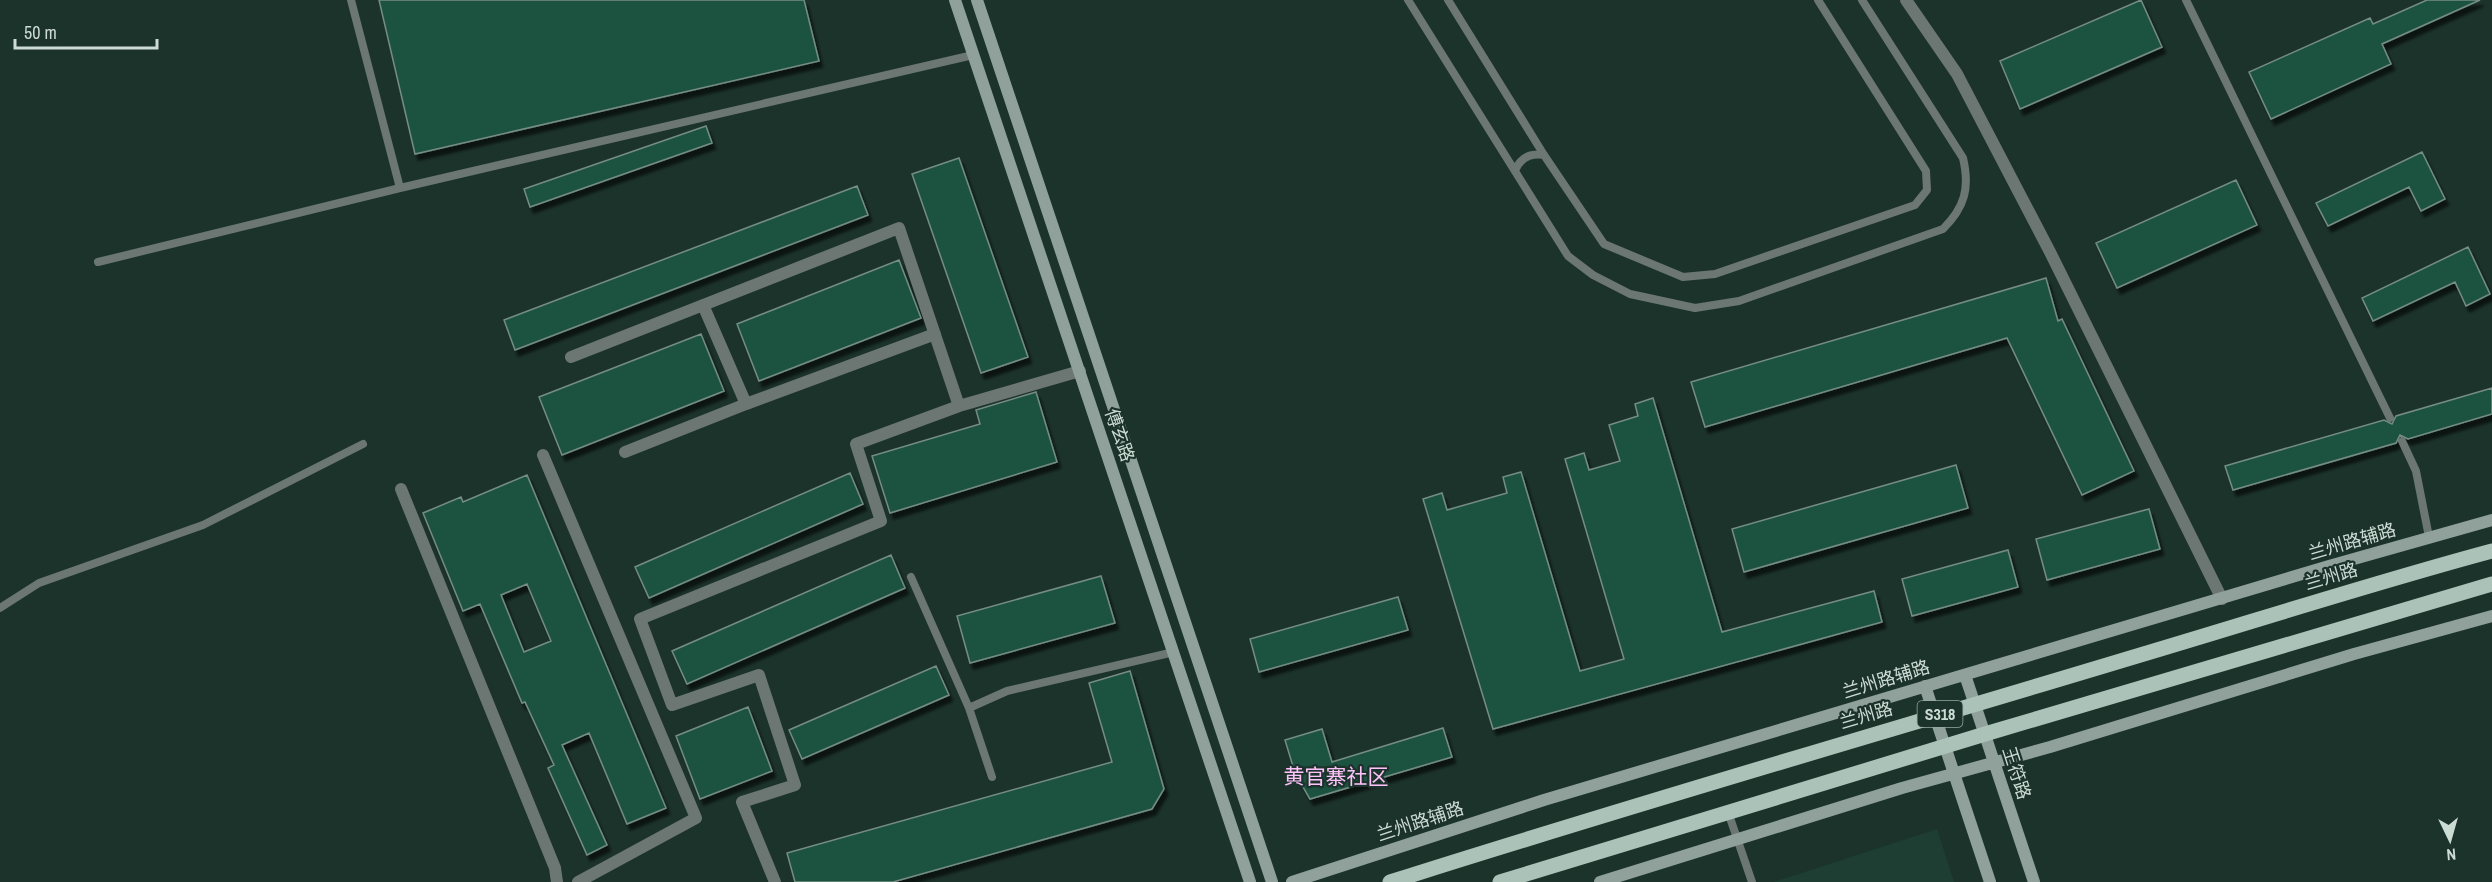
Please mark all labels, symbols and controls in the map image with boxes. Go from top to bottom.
scale bar [15,12,158,50]
text: 50 m [24,20,57,45]
street label: 傅玄路 [1099,405,1141,465]
street label: 兰州路辅路 [2305,517,2399,565]
street label: 兰州路 [2302,557,2360,595]
street label: 兰州路辅路 [1839,654,1933,704]
street label: 兰州路 [1837,696,1895,734]
road number: S318 [1918,701,1962,727]
street label: 王符路 [1997,743,2037,803]
district label: 黄官寨社区 [1284,762,1389,791]
street label: 兰州路辅路 [1373,795,1467,847]
north arrow [2420,810,2480,870]
text: N [2446,844,2457,866]

